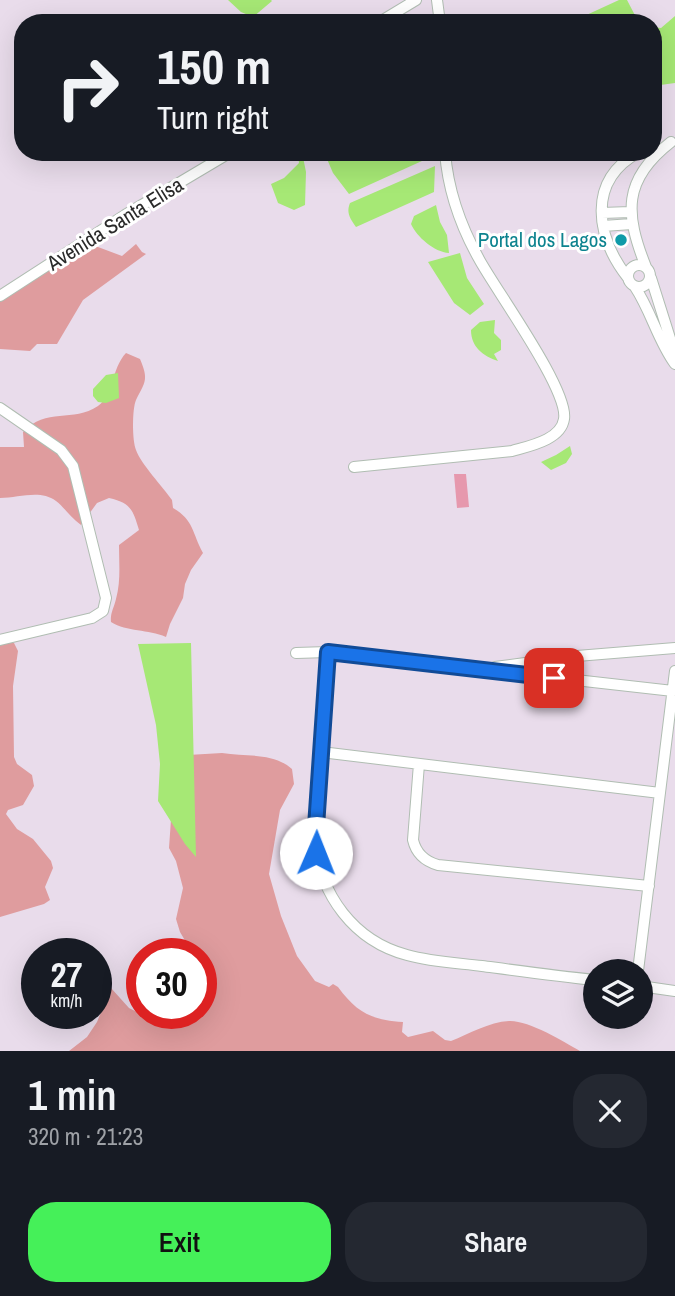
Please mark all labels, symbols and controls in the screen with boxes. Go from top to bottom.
text: 150 m [157,33,271,99]
icon: right [42,42,133,133]
text: Turn right [157,96,269,139]
street label: Avenida Santa Elisa [40,170,189,278]
place label: Portal dos Lagos [478,225,607,254]
marker: Portal dos Lagos [613,232,629,248]
pin [524,648,584,708]
icon: arrive [535,659,573,697]
position arrow [279,816,353,890]
speed limit sign: 30 [126,938,217,1029]
text: 27 [51,951,82,998]
map controls [583,959,653,1029]
button: layers [583,959,653,1029]
text: km/h [51,988,83,1013]
text: 1 min [28,1067,117,1123]
button: close [573,1074,647,1148]
text: 320 m · 21:23 [28,1121,143,1152]
button: Exit [28,1202,331,1282]
button: Share [345,1202,647,1282]

